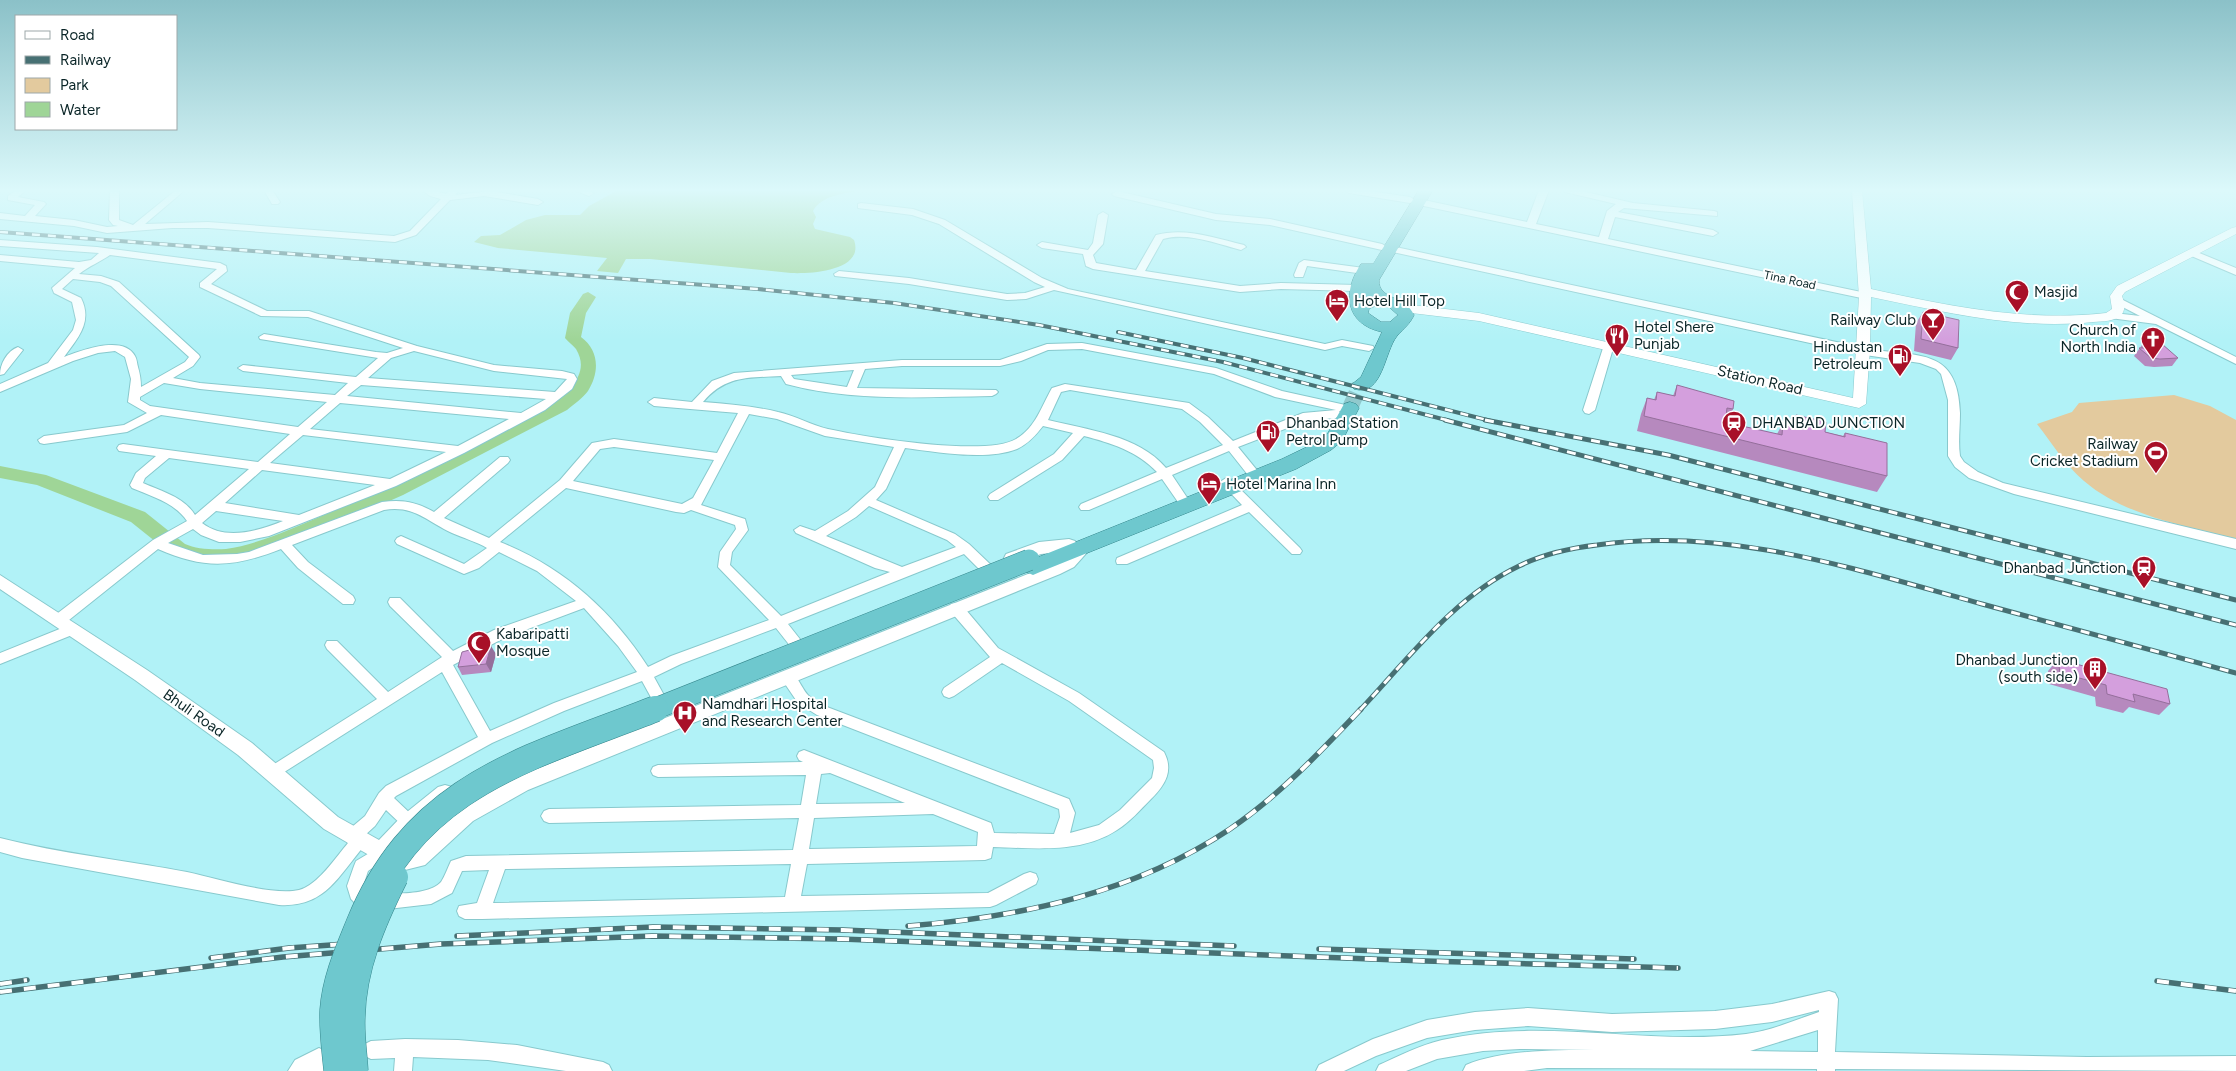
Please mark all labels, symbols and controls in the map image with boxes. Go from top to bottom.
legend [15,15,178,130]
text: Road [60,26,95,44]
text: Railway [60,51,111,69]
text: Park [60,76,89,94]
text: Water [60,101,100,119]
street label: Tina Road [1763,268,1817,292]
mosque icon: Masjid [2004,279,2030,313]
place label: Masjid [2034,283,2078,301]
hotel icon: Hotel Hill Top [1324,288,1350,322]
place label: Hotel Hill Top [1354,292,1445,310]
bar icon: Railway Club [1920,307,1946,341]
place label: Railway Club [1830,311,1916,329]
place label: Hotel Shere Punjab [1634,318,1714,353]
place label: Church of North India [2061,321,2136,356]
restaurant icon: Hotel Shere Punjab [1604,323,1630,357]
church icon: Church of North India [2140,326,2166,360]
place label: Hindustan Petroleum [1813,338,1882,373]
fuel station icon: Hindustan Petroleum [1887,343,1913,377]
street label: Station Road [1716,361,1804,399]
station icon: DHANBAD JUNCTION [1721,410,1747,444]
place label: Dhanbad Station Petrol Pump [1286,414,1398,449]
place label: DHANBAD JUNCTION [1752,414,1905,432]
fuel station icon: Dhanbad Station Petrol Pump [1255,419,1281,453]
place label: Railway Cricket Stadium [2030,435,2138,470]
sports icon: Railway Cricket Stadium [2143,440,2169,474]
hotel icon: Hotel Marina Inn [1196,471,1222,505]
place label: Hotel Marina Inn [1226,475,1336,493]
station icon: Dhanbad Junction [2131,555,2157,589]
place label: Dhanbad Junction [2004,559,2126,577]
place label: Kabaripatti Mosque [496,625,569,660]
mosque icon: Kabaripatti Mosque [466,630,492,664]
place label: Dhanbad Junction (south side) [1956,651,2078,686]
building icon: Dhanbad Junction (south side) [2082,656,2108,690]
street label: Bhuli Road [160,685,228,741]
place label: Namdhari Hospital and Research Center [702,695,842,730]
hospital icon: Namdhari Hospital and Research Center [672,700,698,734]

